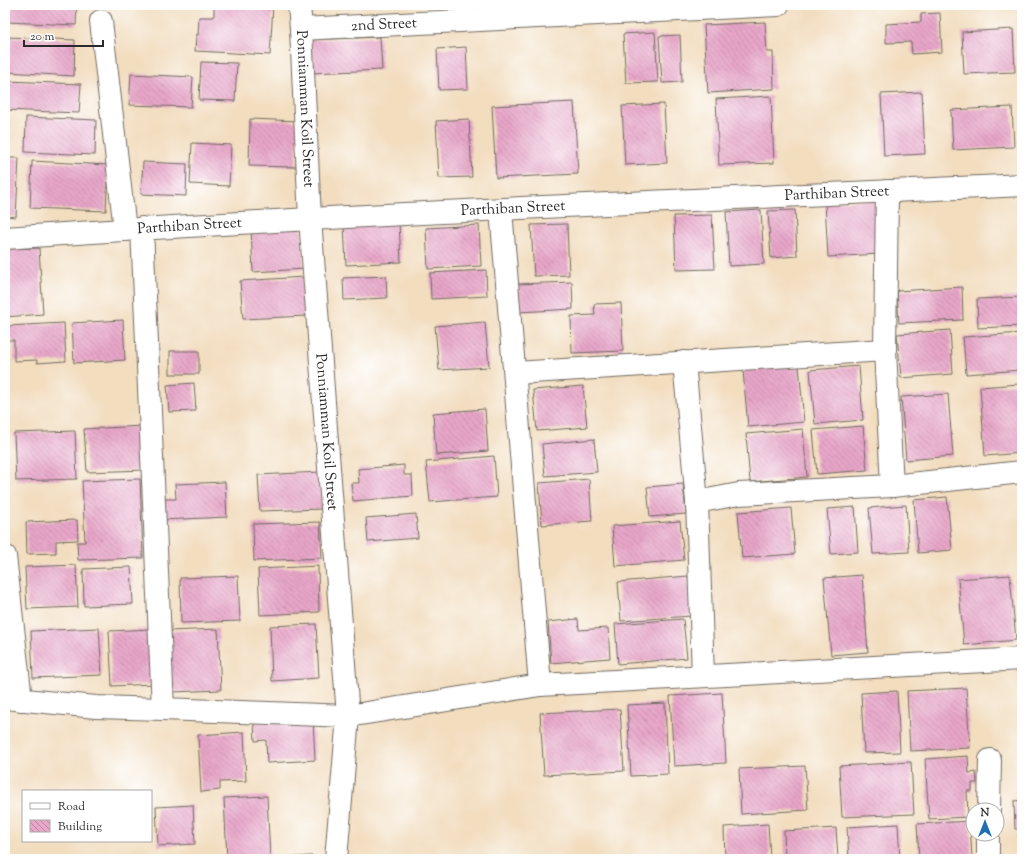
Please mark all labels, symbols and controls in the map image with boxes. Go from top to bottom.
street label: 2nd Street [350,13,417,37]
scale bar [24,22,103,48]
text: 20 m [30,28,55,46]
street label: Ponniamman Koil Street [291,30,319,188]
street label: Parthiban Street [784,181,890,206]
street label: Parthiban Street [460,196,566,222]
street label: Parthiban Street [137,212,242,240]
street label: Ponniamman Koil Street [310,353,343,511]
legend [22,790,152,842]
text: Road [58,798,85,816]
north arrow [965,802,1005,842]
text: N [980,805,990,821]
text: Building [58,818,102,836]

